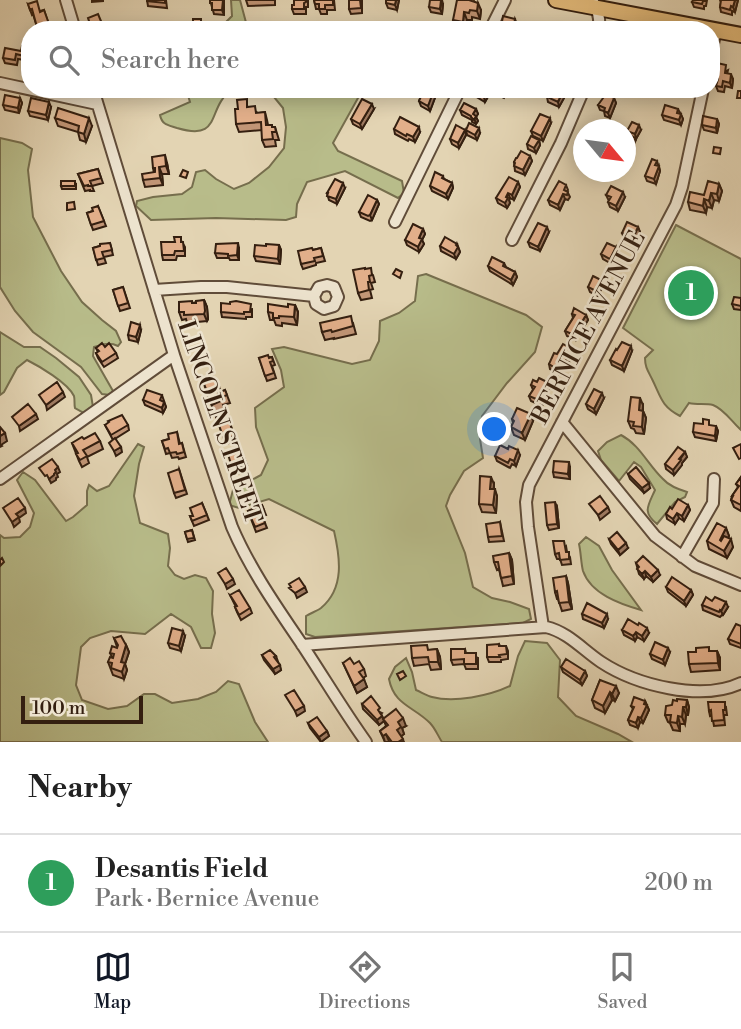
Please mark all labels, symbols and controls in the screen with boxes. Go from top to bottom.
search box [21,21,720,98]
icon: search [45,41,83,79]
text: Search here [101,44,240,76]
north arrow [573,119,636,182]
street label: BERNICE AVENUE [525,226,653,430]
pin: 1 [668,267,714,319]
street label: LINCOLN STREET [170,317,268,528]
your location [477,412,511,446]
scale bar [21,693,144,725]
text: 100 m [32,696,85,720]
text: Nearby [28,769,132,807]
text: Desantis Field [95,853,268,885]
text: 1 [45,869,57,897]
text: 200 m [645,869,713,897]
text: Park · Bernice Avenue [95,885,319,913]
tab: Map [94,948,132,1014]
tab: Directions [319,948,410,1014]
tab: Saved [598,948,647,1014]

